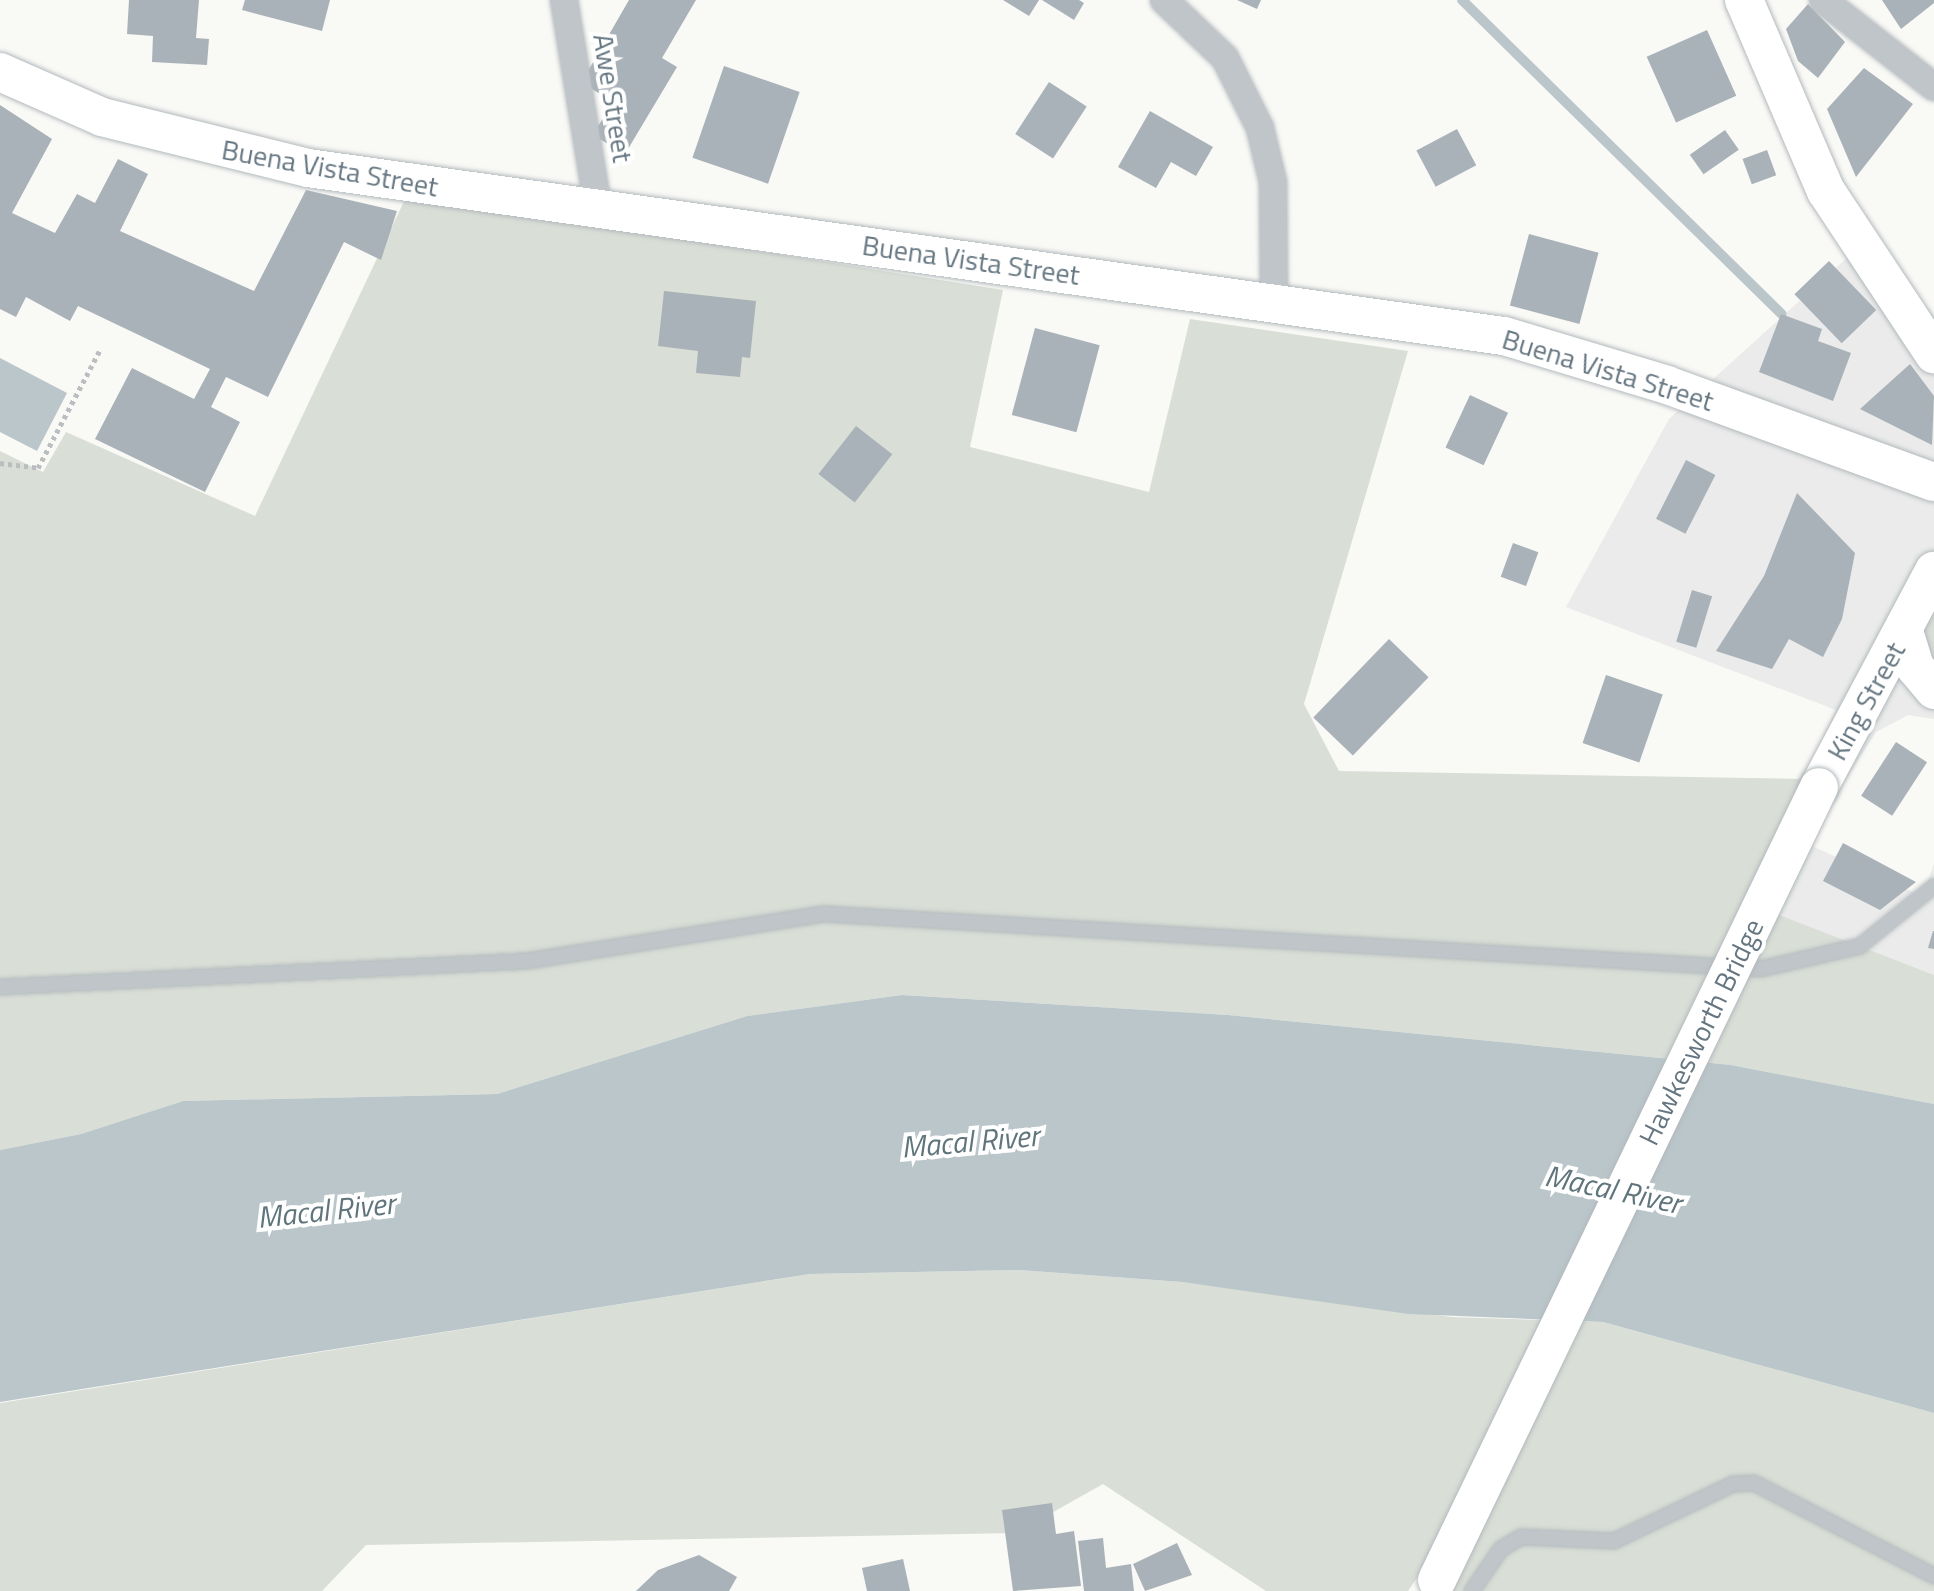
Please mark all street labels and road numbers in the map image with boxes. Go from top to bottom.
street label: Awe Street [586,31,640,165]
street label: Buena Vista Street [219,132,441,204]
street label: Buena Vista Street [860,228,1082,292]
street label: Buena Vista Street [1498,322,1718,418]
street label: King Street [1820,636,1912,766]
street label: Hawkesworth Bridge [1632,913,1770,1151]

